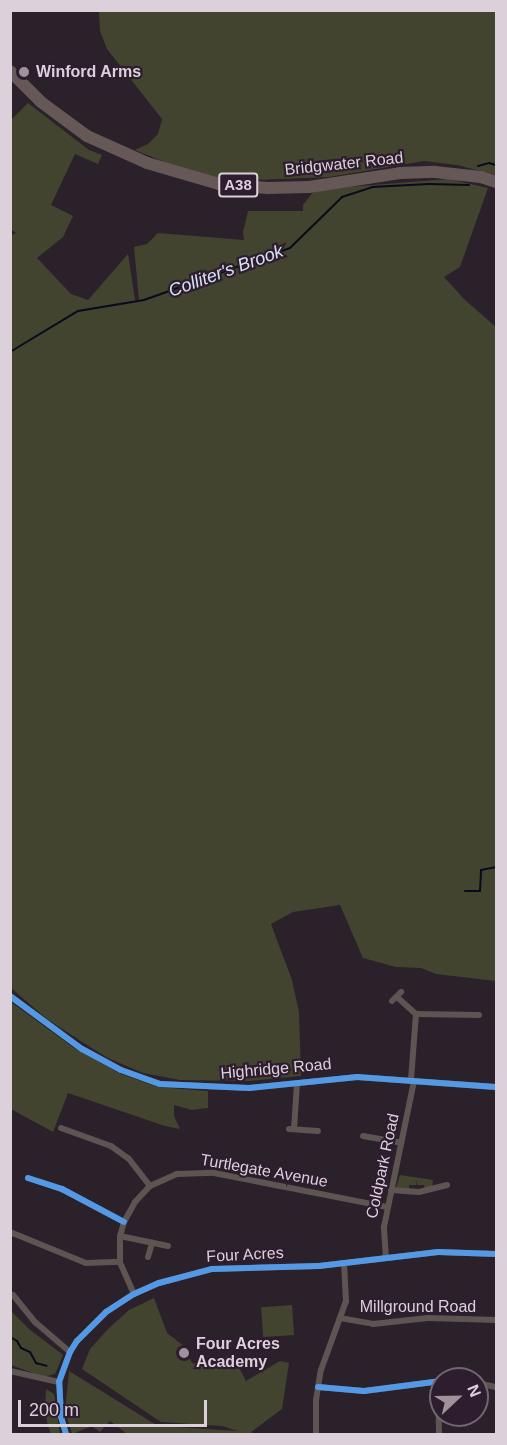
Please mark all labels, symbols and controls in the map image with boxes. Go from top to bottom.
place label: Winford Arms [36,62,142,82]
marker: Winford Arms [17,65,31,79]
street label: Bridgwater Road [284,148,404,180]
road number: A38 [217,173,259,197]
water label: Colliter's Brook [166,240,286,302]
street label: Highridge Road [220,1055,332,1083]
street label: Coldpark Road [363,1112,403,1220]
street label: Turtlegate Avenue [198,1150,330,1192]
street label: Four Acres [205,1243,285,1267]
street label: Millground Road [360,1297,476,1317]
place label: Four Acres Academy [196,1334,280,1372]
marker: Four Acres Academy [177,1346,191,1360]
north arrow [429,1367,489,1427]
text: N [464,1382,484,1399]
scale bar [21,1388,210,1426]
text: 200 m [29,1400,79,1420]

